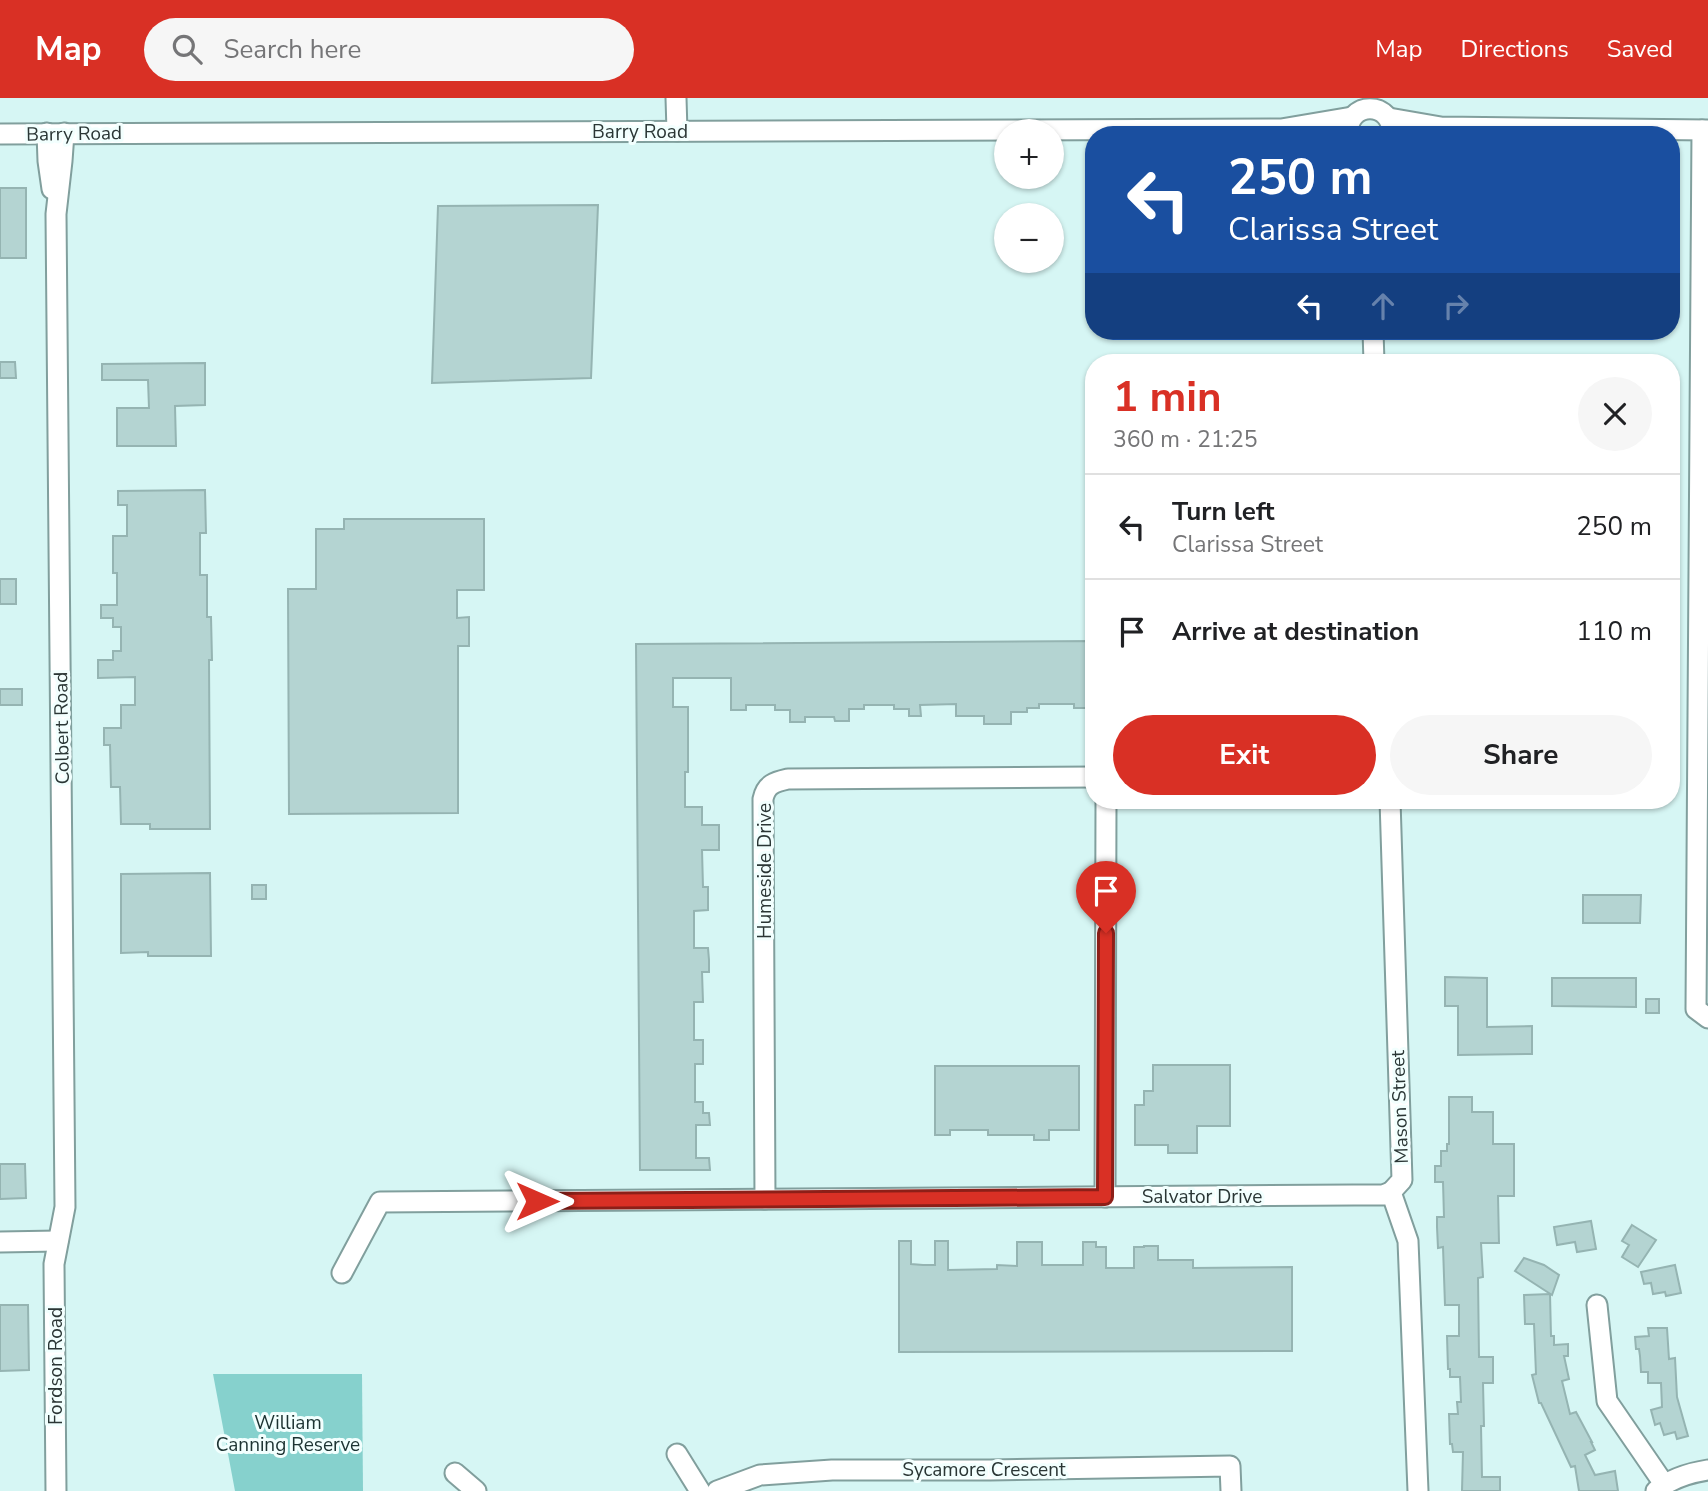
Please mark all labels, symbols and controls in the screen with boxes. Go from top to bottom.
search box [144,18,634,81]
text: Map [35,27,102,72]
icon: search [168,30,206,68]
text: Search here [224,32,361,67]
text: Map [1375,33,1422,65]
text: Directions [1460,33,1569,65]
text: Saved [1607,33,1673,65]
street label: Barry Road [592,119,688,145]
map controls [994,119,1064,273]
button: + [994,119,1064,189]
street label: Barry Road [26,120,122,148]
text: 250 m [1228,144,1372,211]
icon: left [1113,154,1204,245]
button: − [994,203,1064,273]
text: Clarissa Street [1228,208,1438,251]
icon: left [1291,287,1329,325]
icon: ahead [1364,287,1402,325]
icon: right [1437,287,1475,325]
text: 1 min [1113,369,1222,426]
button: close [1578,377,1652,451]
text: 360 m · 21:25 [1113,424,1258,455]
text: Turn left [1172,494,1275,529]
icon: left [1113,508,1151,546]
text: 250 m [1576,509,1652,544]
text: Clarissa Street [1172,529,1323,560]
icon: arrive [1113,613,1151,651]
text: Arrive at destination [1172,614,1419,649]
text: 110 m [1576,614,1652,649]
street label: Colbert Road [48,671,76,784]
button: Exit [1113,715,1376,795]
button: Share [1390,715,1652,795]
street label: Humeside Drive [752,803,778,939]
pin [1076,861,1136,933]
icon: arrive [1087,872,1125,910]
street label: Mason Street [1385,1049,1415,1164]
position arrow [500,1164,574,1238]
street label: Salvator Drive [1142,1184,1262,1210]
street label: Fordson Road [43,1307,69,1425]
park label: William Canning Reserve [216,1410,360,1458]
street label: Sycamore Crescent [902,1457,1066,1483]

